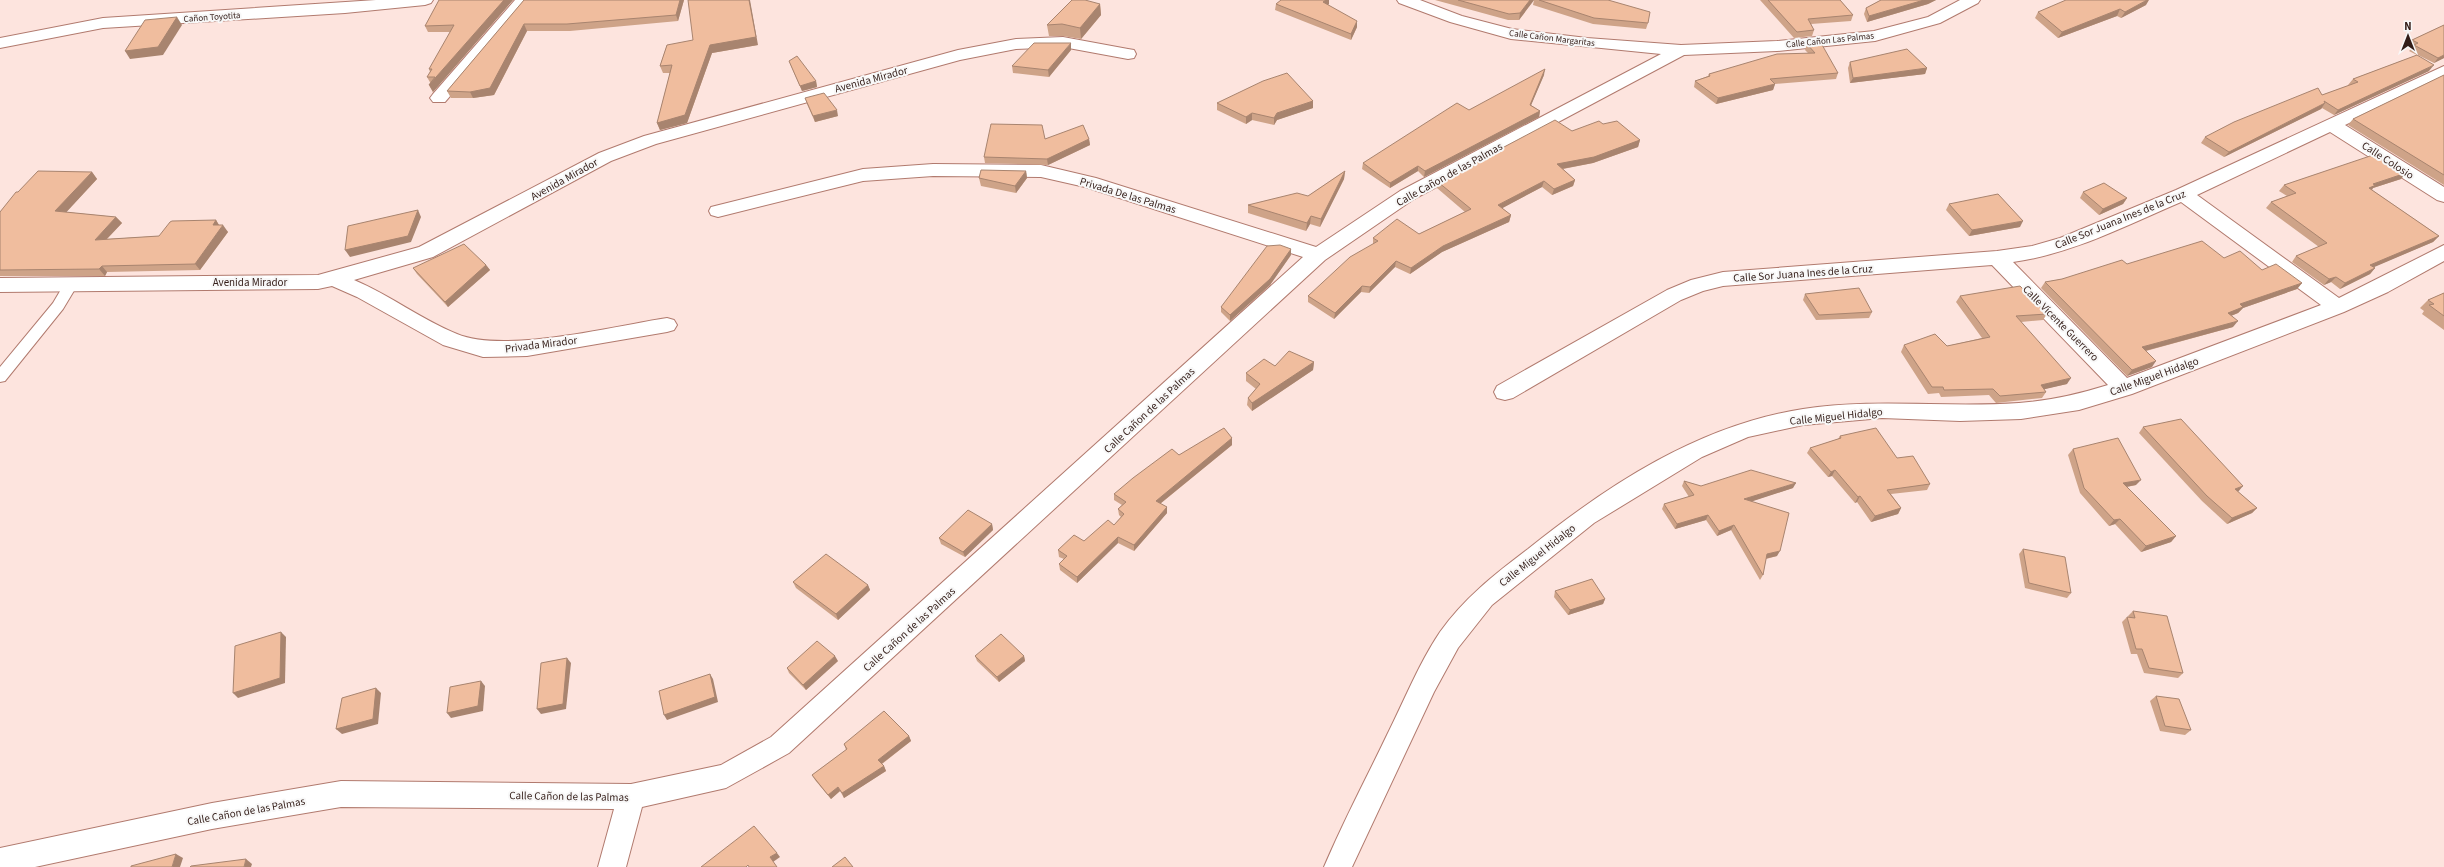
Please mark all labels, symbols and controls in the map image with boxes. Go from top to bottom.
street label: Cañon Toyotita [183,9,241,26]
north arrow [2388,16,2428,56]
text: N [2404,19,2412,34]
street label: Calle Cañon Margaritas [1508,27,1596,50]
street label: Calle Cañon Las Palmas [1785,29,1875,52]
street label: Avenida Mirador [833,63,909,96]
street label: Calle Colosio [2359,138,2417,183]
street label: Calle Cañon de las Palmas [1393,139,1505,210]
street label: Avenida Mirador [528,155,601,204]
street label: Privada De las Palmas [1078,174,1178,217]
street label: Calle Sor Juana Ines de la Cruz [2053,186,2188,253]
street label: Calle Sor Juana Ines de la Cruz [1733,261,1874,286]
street label: Avenida Mirador [213,275,288,290]
street label: Calle Vicente Guerrero [2019,282,2102,365]
street label: Privada Mirador [504,333,578,356]
street label: Calle Miguel Hidalgo [2108,353,2201,400]
street label: Calle Cañon de las Palmas [1101,364,1198,457]
street label: Calle Miguel Hidalgo [1789,404,1883,429]
street label: Calle Miguel Hidalgo [1496,521,1579,590]
street label: Calle Cañon de las Palmas [860,584,959,675]
street label: Calle Cañon de las Palmas [509,788,629,805]
street label: Calle Cañon de las Palmas [186,794,307,829]

